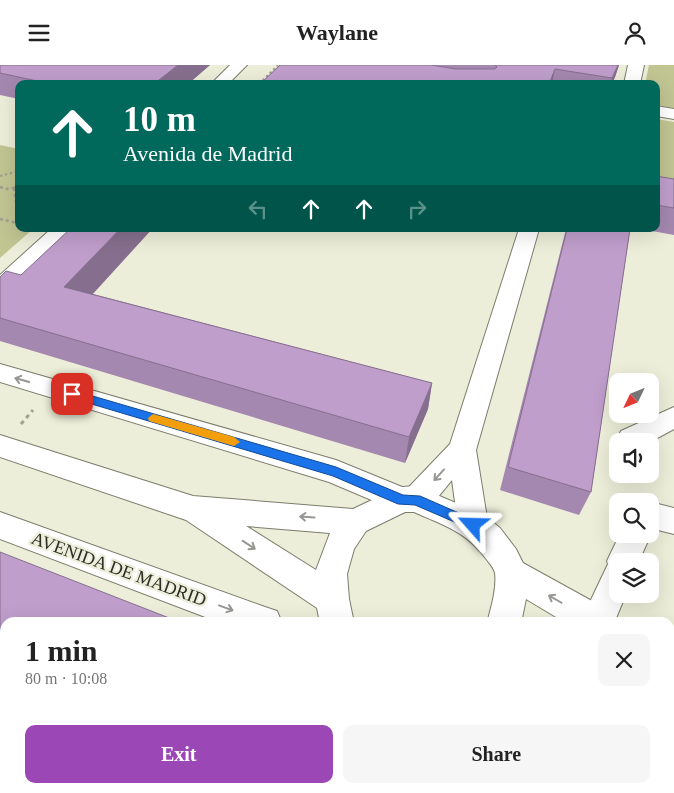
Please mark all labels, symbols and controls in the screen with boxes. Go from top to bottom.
icon: menu [25,19,53,47]
icon: person [621,19,649,47]
text: Waylane [296,20,378,45]
icon: ahead [40,100,105,165]
text: 10 m [123,100,196,139]
text: Avenida de Madrid [123,141,292,166]
icon: left [244,195,272,223]
icon: ahead [297,195,325,223]
icon: ahead [350,195,378,223]
icon: right [403,195,431,223]
pin [51,373,93,415]
north arrow [609,373,659,423]
map controls [609,373,659,603]
one-way arrow [15,374,31,384]
icon: arrive [58,380,86,408]
button: sound [609,433,659,483]
one-way arrow [434,469,445,482]
button: search [609,493,659,543]
position arrow [446,498,498,550]
one-way arrow [299,513,315,522]
street label: AVENIDA DE MADRID [29,528,209,610]
one-way arrow [242,540,256,550]
button: layers [609,553,659,603]
one-way arrow [549,593,563,603]
one-way arrow [218,604,234,613]
text: 1 min [25,634,98,667]
button: close [598,634,650,686]
text: 80 m · 10:08 [25,670,107,687]
button: Exit [25,725,333,783]
button: Share [343,725,650,783]

